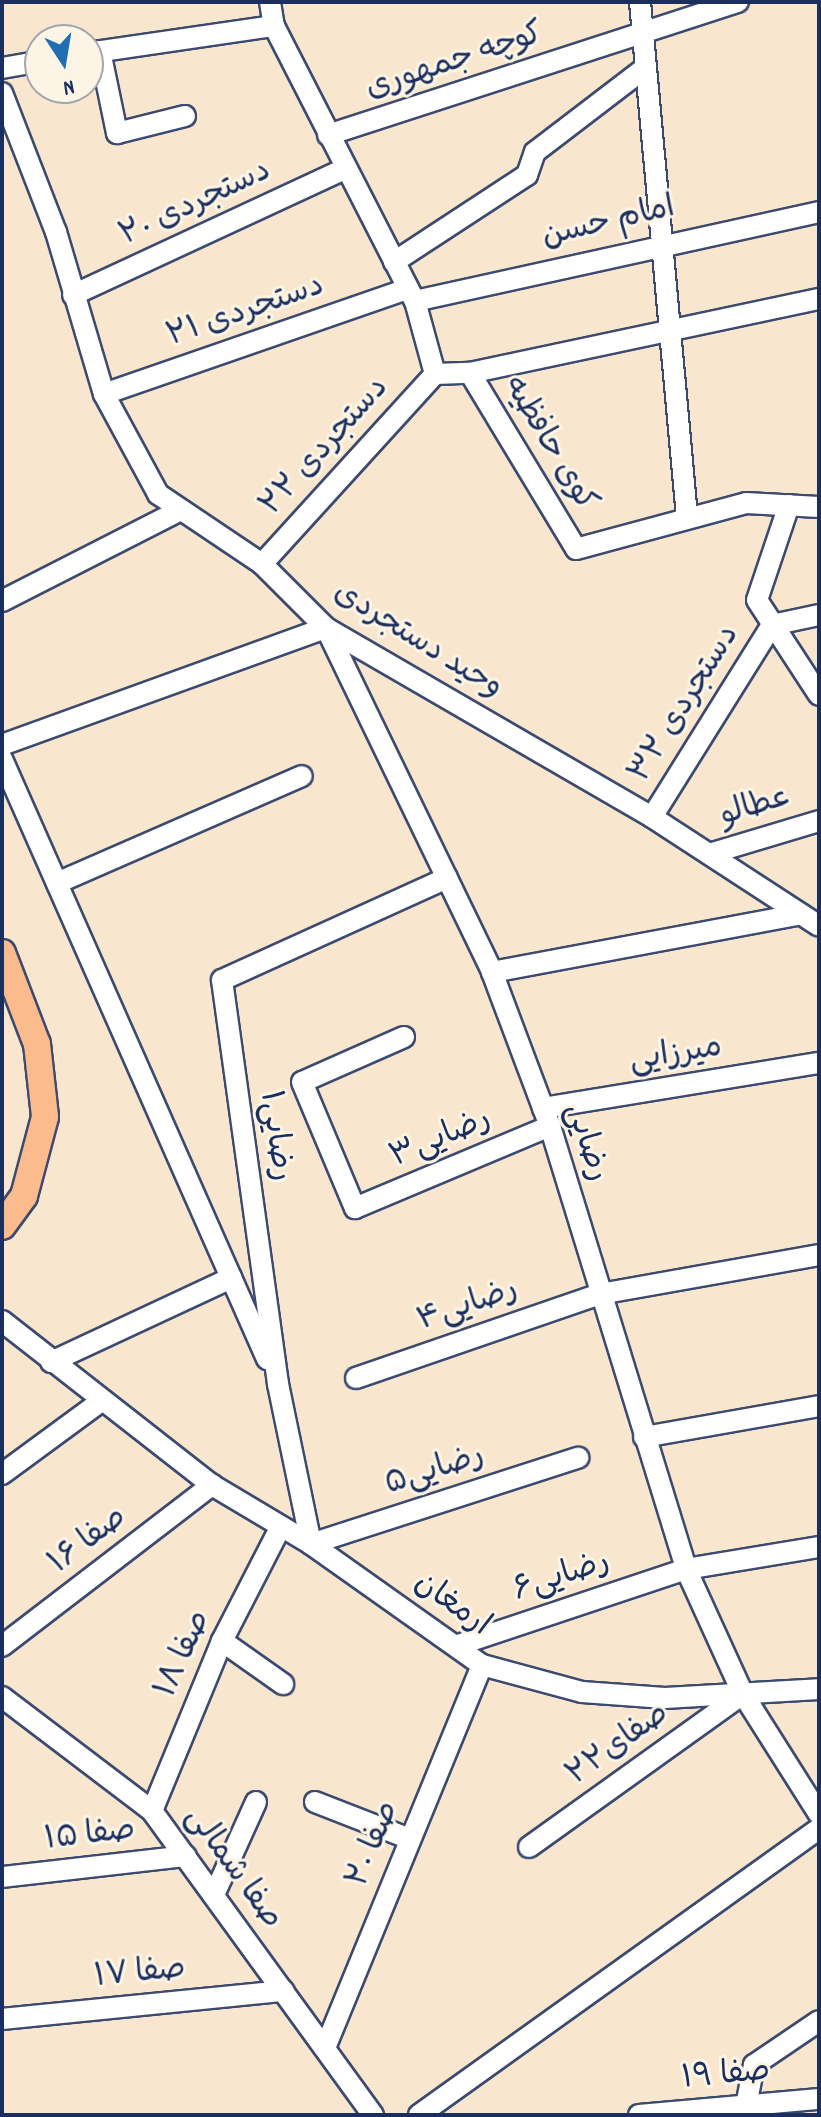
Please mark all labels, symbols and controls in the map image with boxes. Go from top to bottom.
street label: کوچه جمهوری [361,16,549,110]
north arrow [24,24,104,104]
text: N [60,70,77,102]
street label: دستجردی ۲۰ [114,153,278,257]
street label: امام حسن [539,190,679,258]
street label: دستجردی ۲۱ [162,268,330,358]
street label: کوی حافظیه [493,370,603,520]
street label: دستجردی ۲۲ [254,371,398,525]
street label: وحید دستجردی [325,575,509,709]
street label: دستجردی ۳۲ [622,619,750,791]
street label: عطالو [715,779,795,837]
street label: میرزایی [627,1030,725,1082]
street label: رضایی۱ [249,1088,299,1184]
street label: رضایی [554,1099,616,1187]
street label: رضایی۳ [385,1102,497,1178]
street label: رضایی۴ [413,1272,523,1342]
street label: رضایی۵ [381,1438,489,1506]
street label: صفا ۱۶ [42,1500,136,1584]
street label: رضایی۶ [509,1544,615,1612]
street label: ارمغان [405,1565,497,1647]
street label: صفا ۱۸ [149,1606,221,1704]
street label: صفای۲۲ [560,1696,678,1796]
street label: صفا ۲۰ [340,1796,410,1894]
street label: صفا شمالی [175,1800,289,1938]
street label: صفا ۱۵ [42,1812,138,1862]
street label: صفا ۱۷ [93,1951,187,1999]
street label: صفا ۱۹ [680,2054,772,2100]

